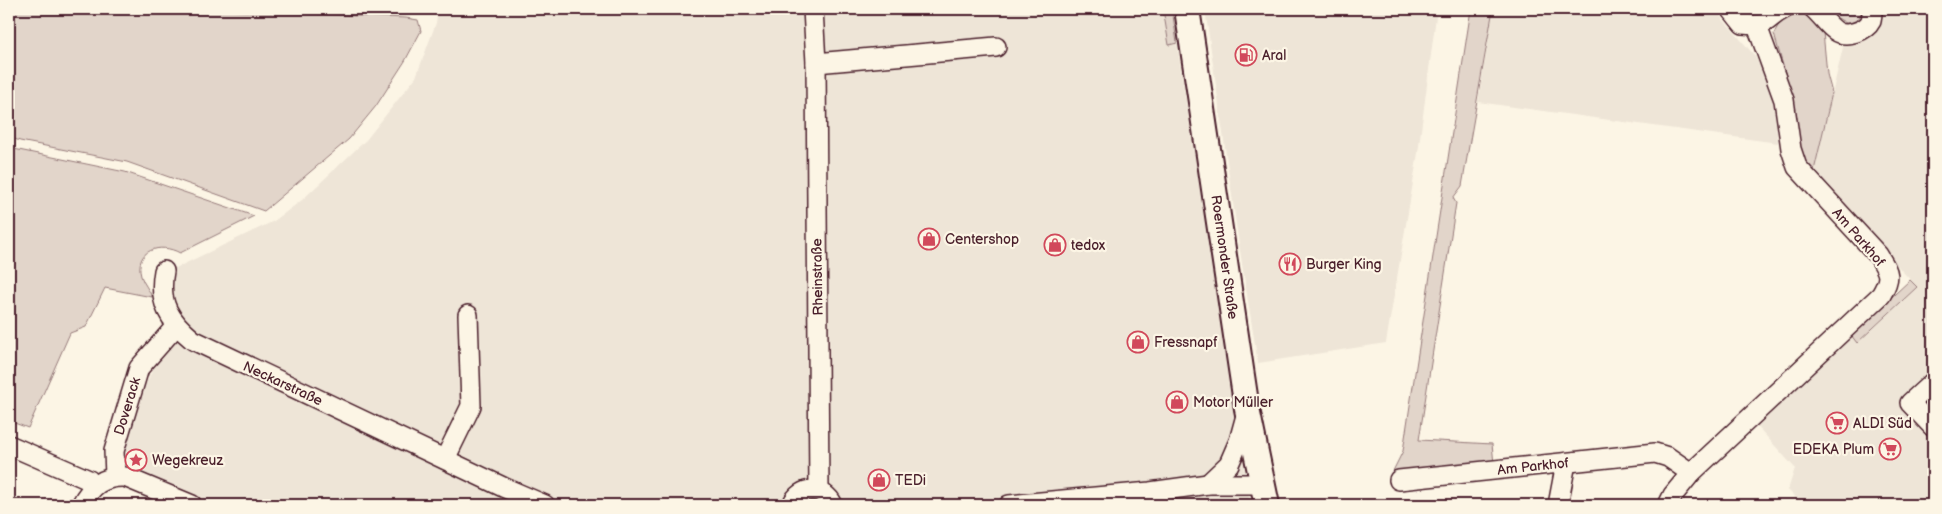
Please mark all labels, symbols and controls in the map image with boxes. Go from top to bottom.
fuel station icon: Aral [1234,43,1258,67]
place label: Aral [1262,47,1286,64]
street label: Roermonder Straße [1207,194,1242,320]
street label: Am Parkhof [1829,205,1889,271]
shop icon: Centershop [917,227,941,251]
place label: Centershop [945,231,1019,248]
shop icon: tedox [1043,233,1067,257]
place label: tedox [1071,237,1106,254]
street label: Rheinstraße [808,238,827,316]
restaurant icon: Burger King [1278,252,1302,276]
place label: Burger King [1306,256,1382,273]
shop icon: Fressnapf [1126,330,1150,354]
place label: Fressnapf [1154,334,1218,351]
street label: Neckarstraße [240,358,325,409]
street label: Doverack [111,375,144,437]
shop icon: Motor Müller [1165,390,1189,414]
place label: Motor Müller [1193,394,1274,411]
supermarket icon: ALDI Süd [1825,411,1849,435]
place label: ALDI Süd [1853,415,1912,432]
supermarket icon: EDEKA Plum [1878,437,1902,461]
place label: EDEKA Plum [1793,441,1874,458]
place icon: Wegekreuz [124,448,148,472]
place label: Wegekreuz [152,452,223,469]
street label: Am Parkhof [1496,454,1570,479]
shop icon: TEDi [867,468,891,492]
place label: TEDi [895,472,926,489]

